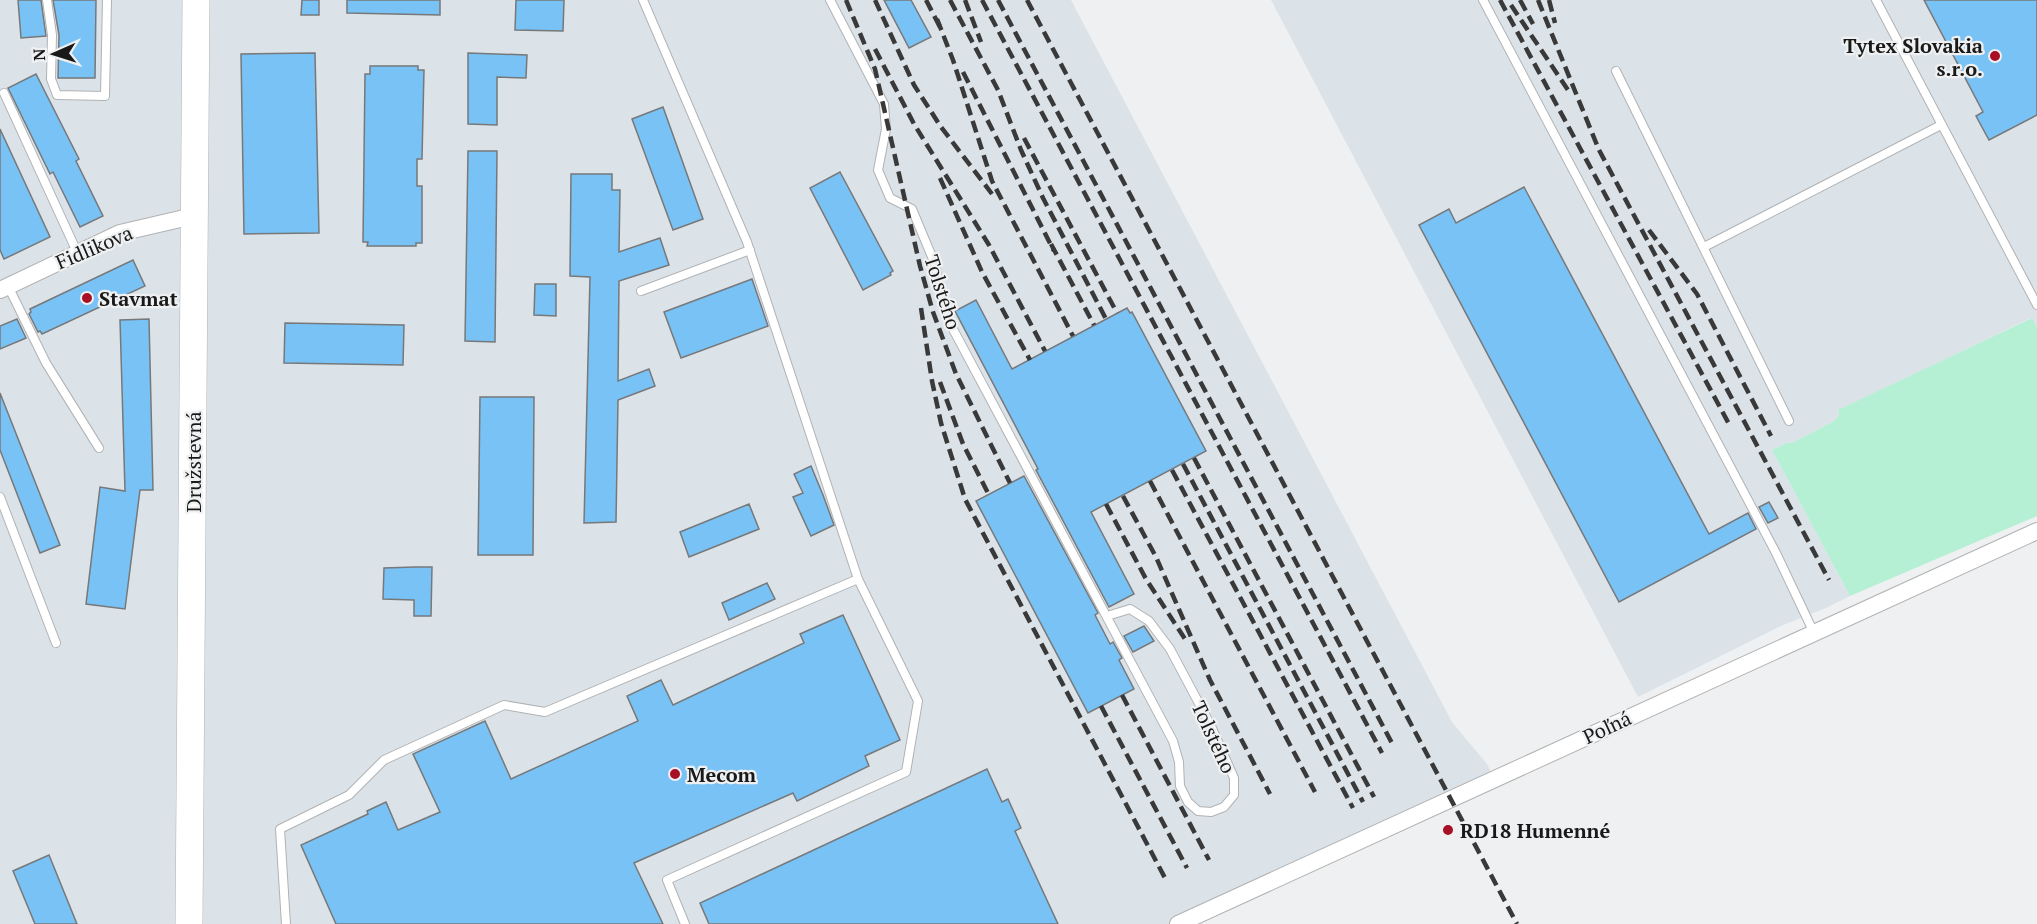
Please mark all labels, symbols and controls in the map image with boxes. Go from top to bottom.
north arrow [24,24,84,84]
place label: Tytex Slovakia s.r.o. [1843,32,1983,82]
text: N [28,48,50,61]
marker: Tytex Slovakia s.r.o. [1988,49,2002,63]
street label: Fidlikova [51,219,137,275]
street label: Tolstého [918,251,968,333]
place label: Stavmat [99,285,178,312]
marker: Stavmat [80,291,94,305]
street label: Družstevná [180,412,207,512]
street label: Tolstého [1185,696,1243,778]
street label: Poľná [1578,704,1636,750]
place label: Mecom [687,761,757,788]
marker: Mecom [668,767,682,781]
place label: RD18 Humenné [1460,817,1610,844]
marker: RD18 Humenné [1441,823,1455,837]

